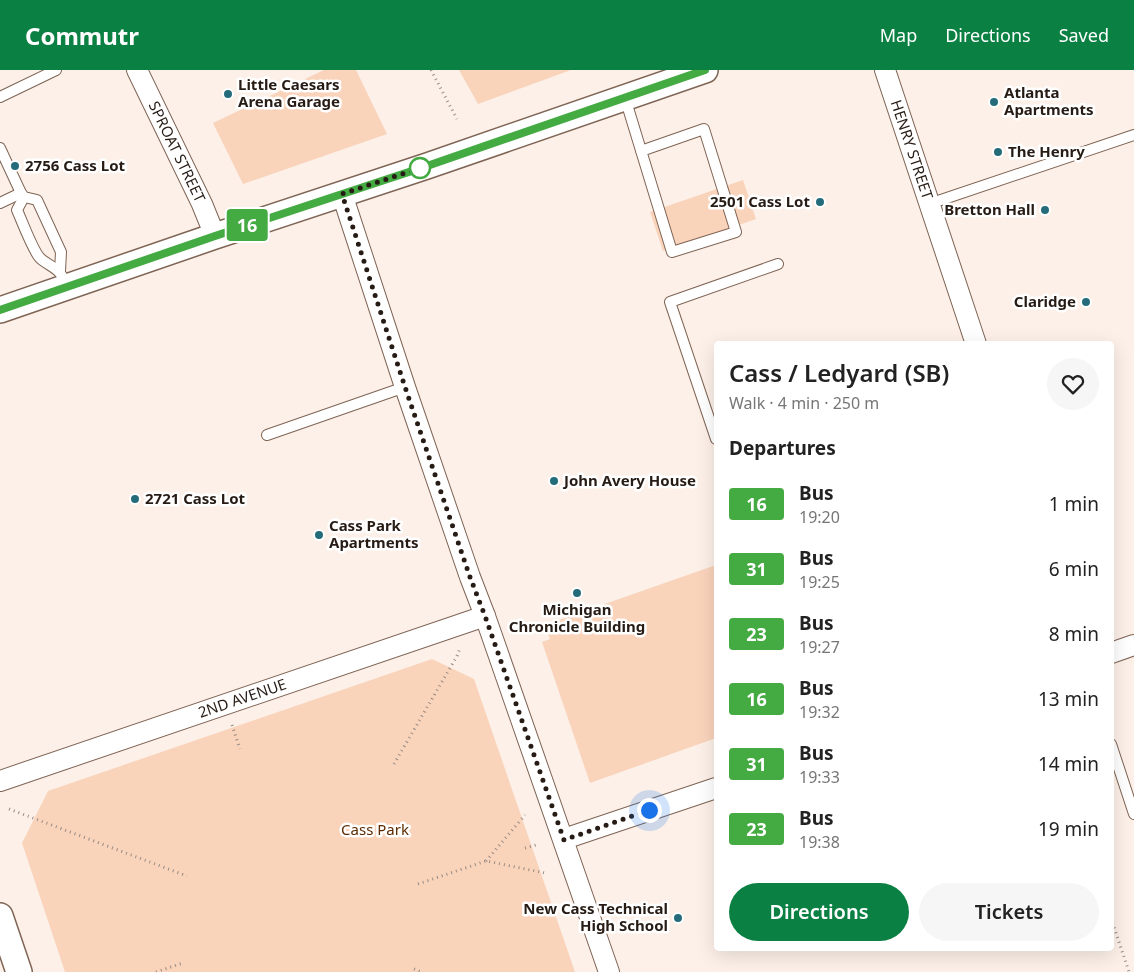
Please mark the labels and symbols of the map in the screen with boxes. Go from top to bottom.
place label: Little Caesars Arena Garage [238,74,340,111]
place label: Atlanta Apartments [1004,82,1093,119]
marker: Little Caesars Arena Garage [222,88,234,100]
marker: Atlanta Apartments [988,96,1000,108]
street label: HENRY STREET [887,97,938,202]
street label: SPROAT STREET [145,98,211,206]
place label: The Henry [1008,141,1085,161]
marker: The Henry [992,146,1004,158]
place label: 2756 Cass Lot [25,155,126,175]
unlabelled marker [409,157,431,179]
marker: 2756 Cass Lot [9,160,21,172]
place label: 2501 Cass Lot [710,191,810,211]
marker: 2501 Cass Lot [814,196,826,208]
place label: Bretton Hall [944,199,1035,219]
marker: Bretton Hall [1039,204,1051,216]
line badge: 16 [224,209,270,241]
place label: Claridge [1014,291,1076,311]
marker: Claridge [1080,296,1092,308]
place label: John Avery House [562,470,696,490]
marker: John Avery House [548,475,560,487]
place label: 2721 Cass Lot [145,488,246,508]
marker: 2721 Cass Lot [129,493,141,505]
place label: Cass Park Apartments [329,515,418,552]
marker: Cass Park Apartments [313,529,325,541]
marker: Michigan Chronicle Building [571,587,583,599]
place label: Michigan Chronicle Building [509,599,645,636]
street label: 2ND AVENUE [195,673,289,722]
your location [637,798,662,823]
park label: Cass Park [341,819,409,839]
place label: New Cass Technical High School [523,898,668,935]
marker: New Cass Technical High School [672,912,684,924]

